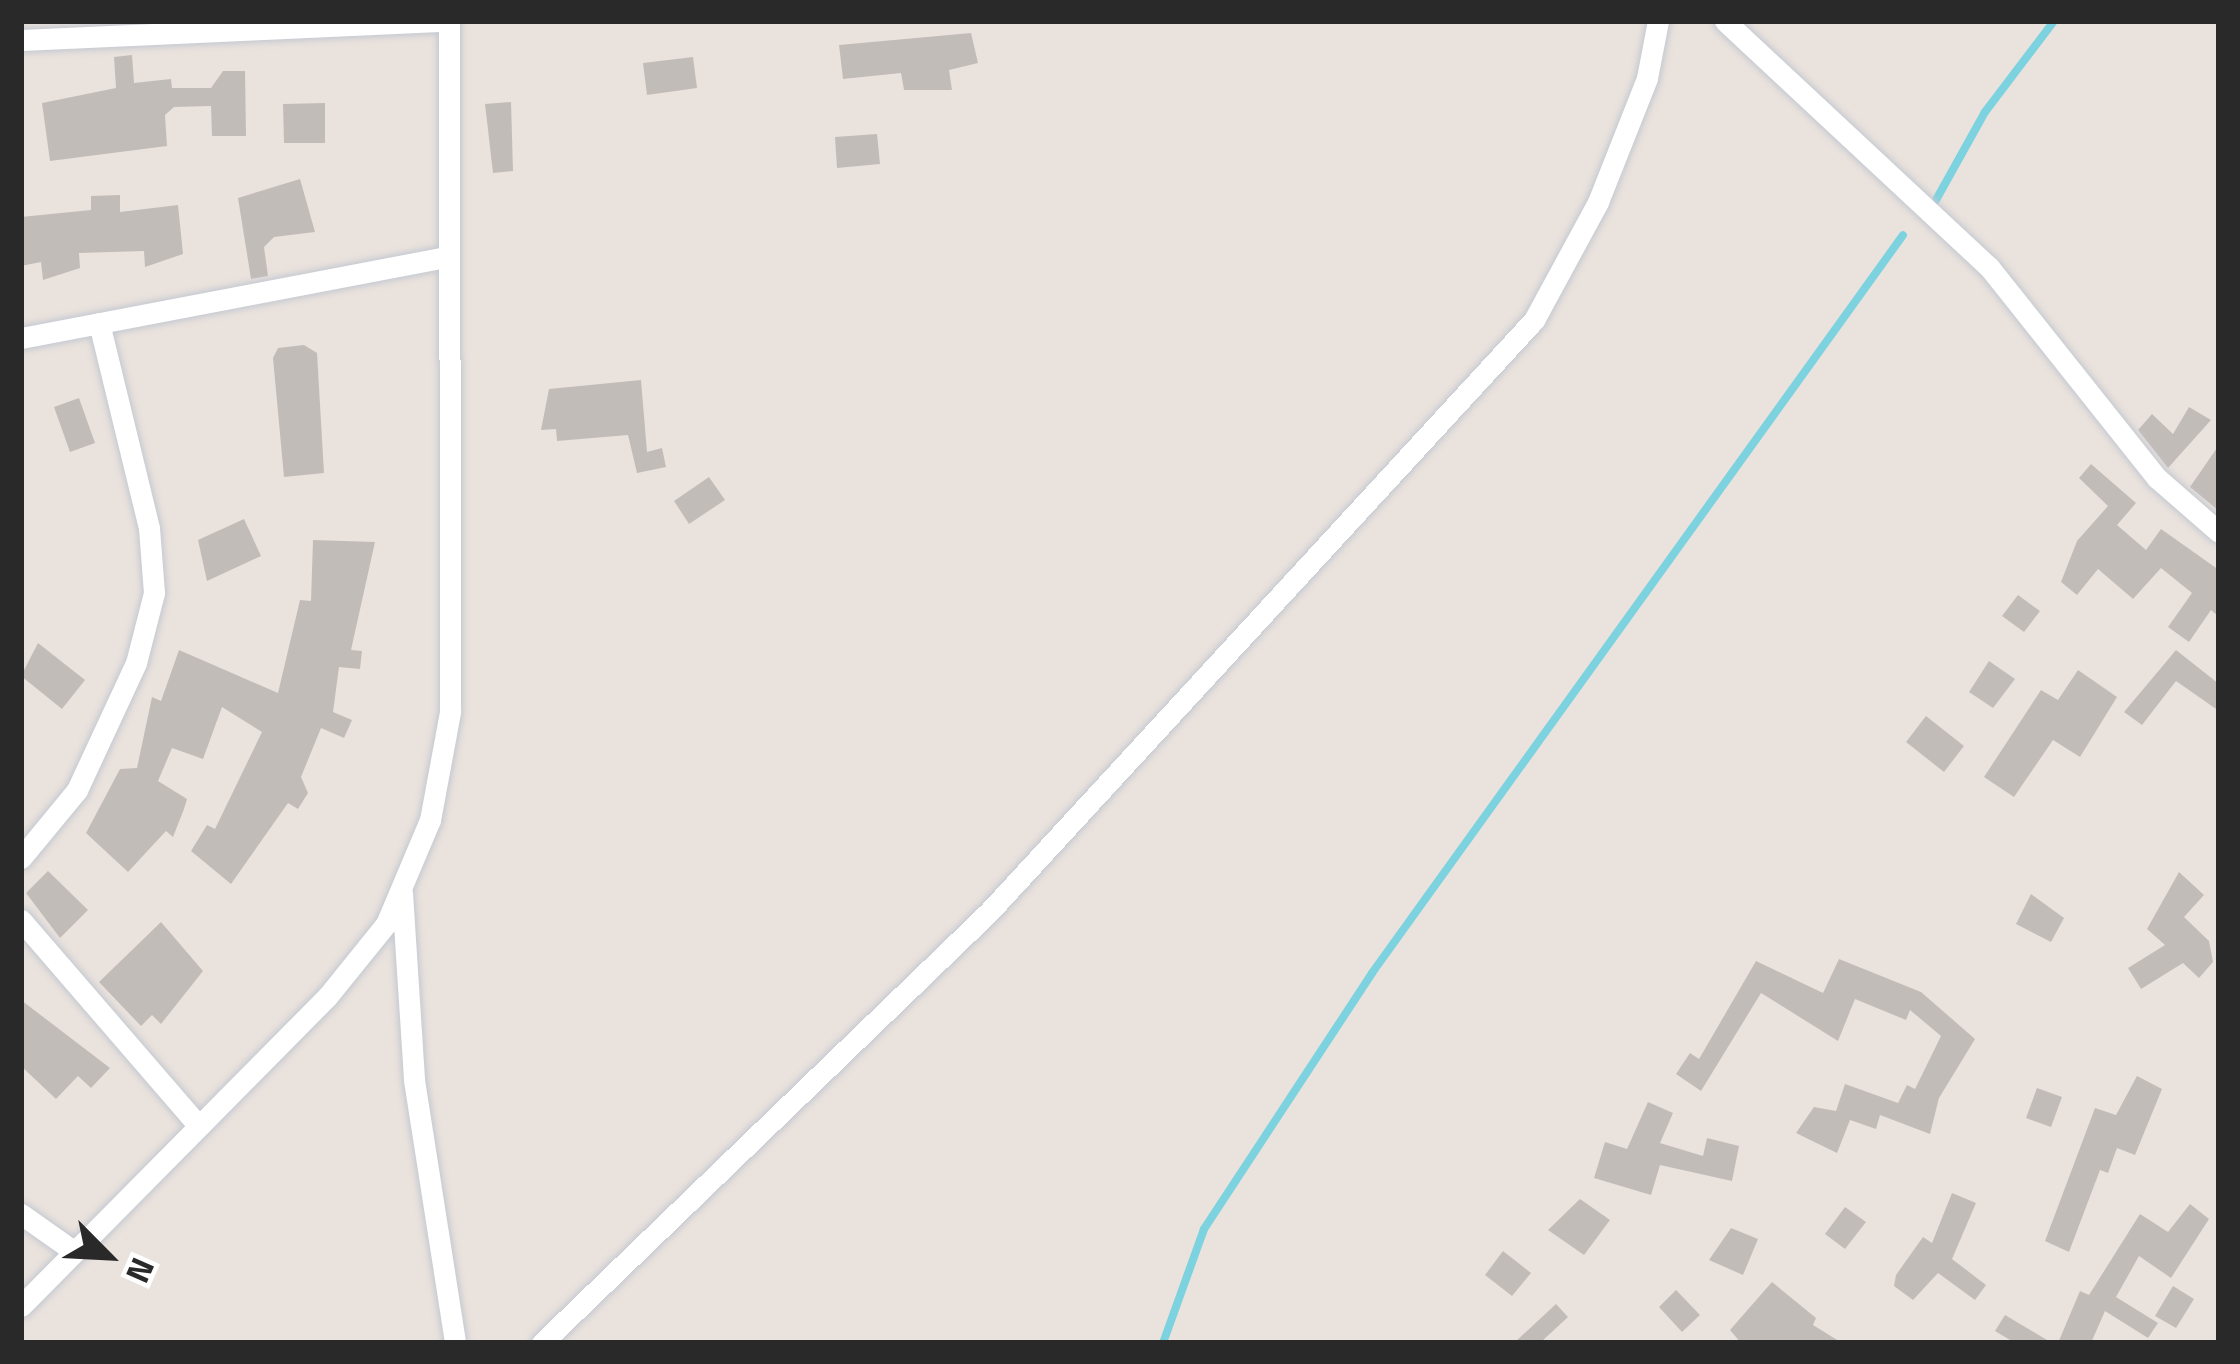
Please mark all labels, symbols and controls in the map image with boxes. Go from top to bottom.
north arrow [48,1196,168,1316]
text: N [113,1250,168,1291]

